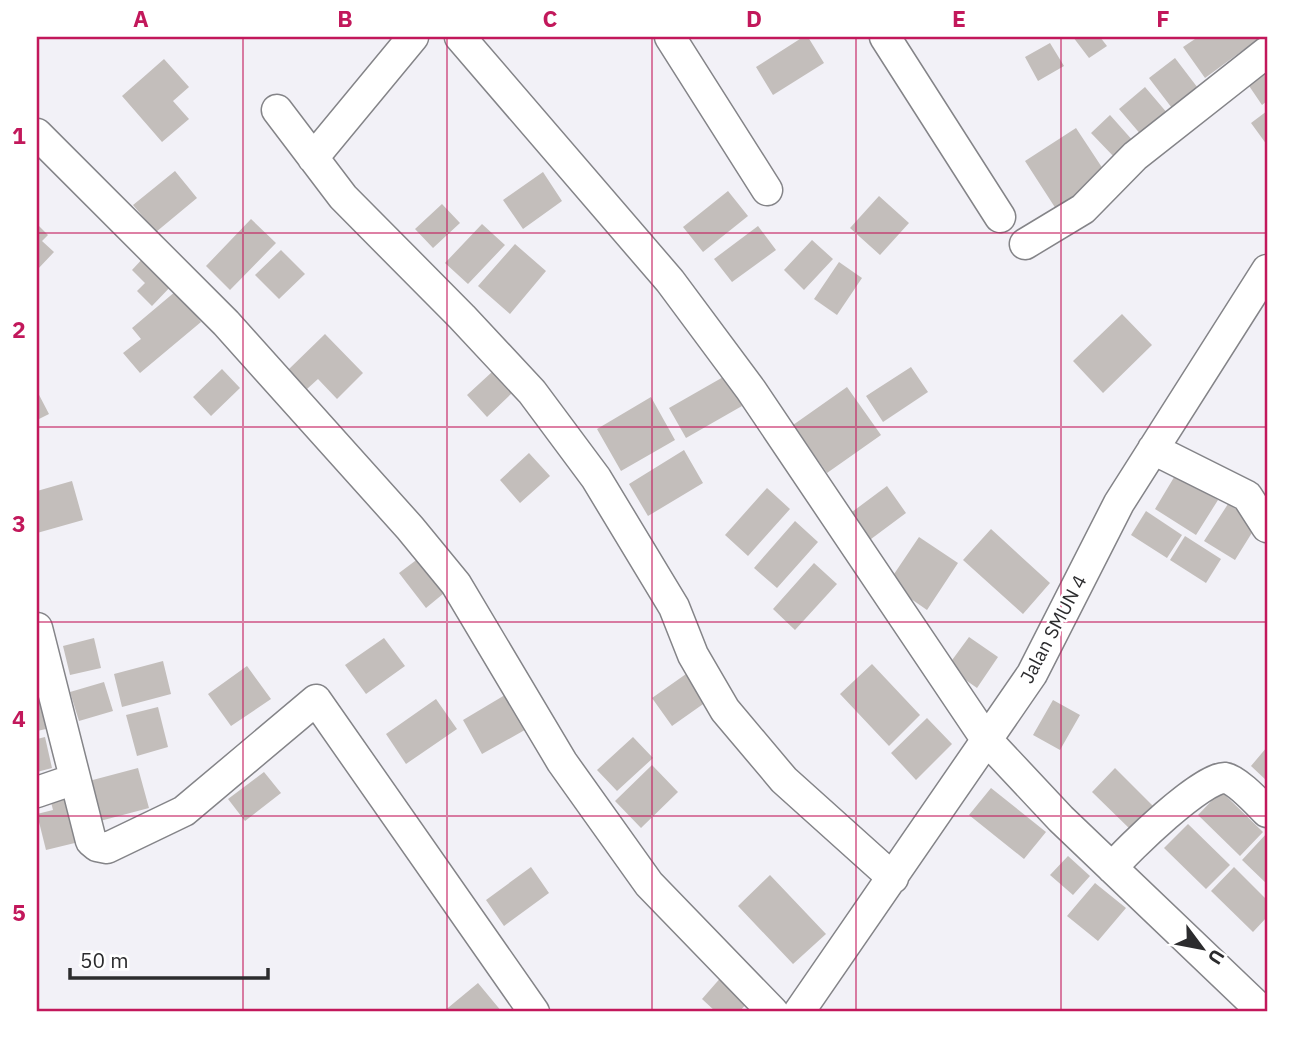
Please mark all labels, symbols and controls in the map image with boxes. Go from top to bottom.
text: A [133,3,149,33]
text: B [337,3,353,33]
text: C [543,3,558,33]
text: D [746,3,762,33]
text: E [952,3,966,33]
text: F [1156,3,1170,33]
text: 1 [12,120,26,150]
text: 2 [12,314,26,344]
text: 3 [12,508,26,538]
street label: Jalan SMUN 4 [1014,571,1092,687]
text: 4 [12,703,26,733]
text: 5 [12,897,26,927]
north arrow [1168,912,1238,982]
scale bar [70,937,268,981]
text: U [1203,945,1230,969]
text: 50 m [80,946,129,974]

